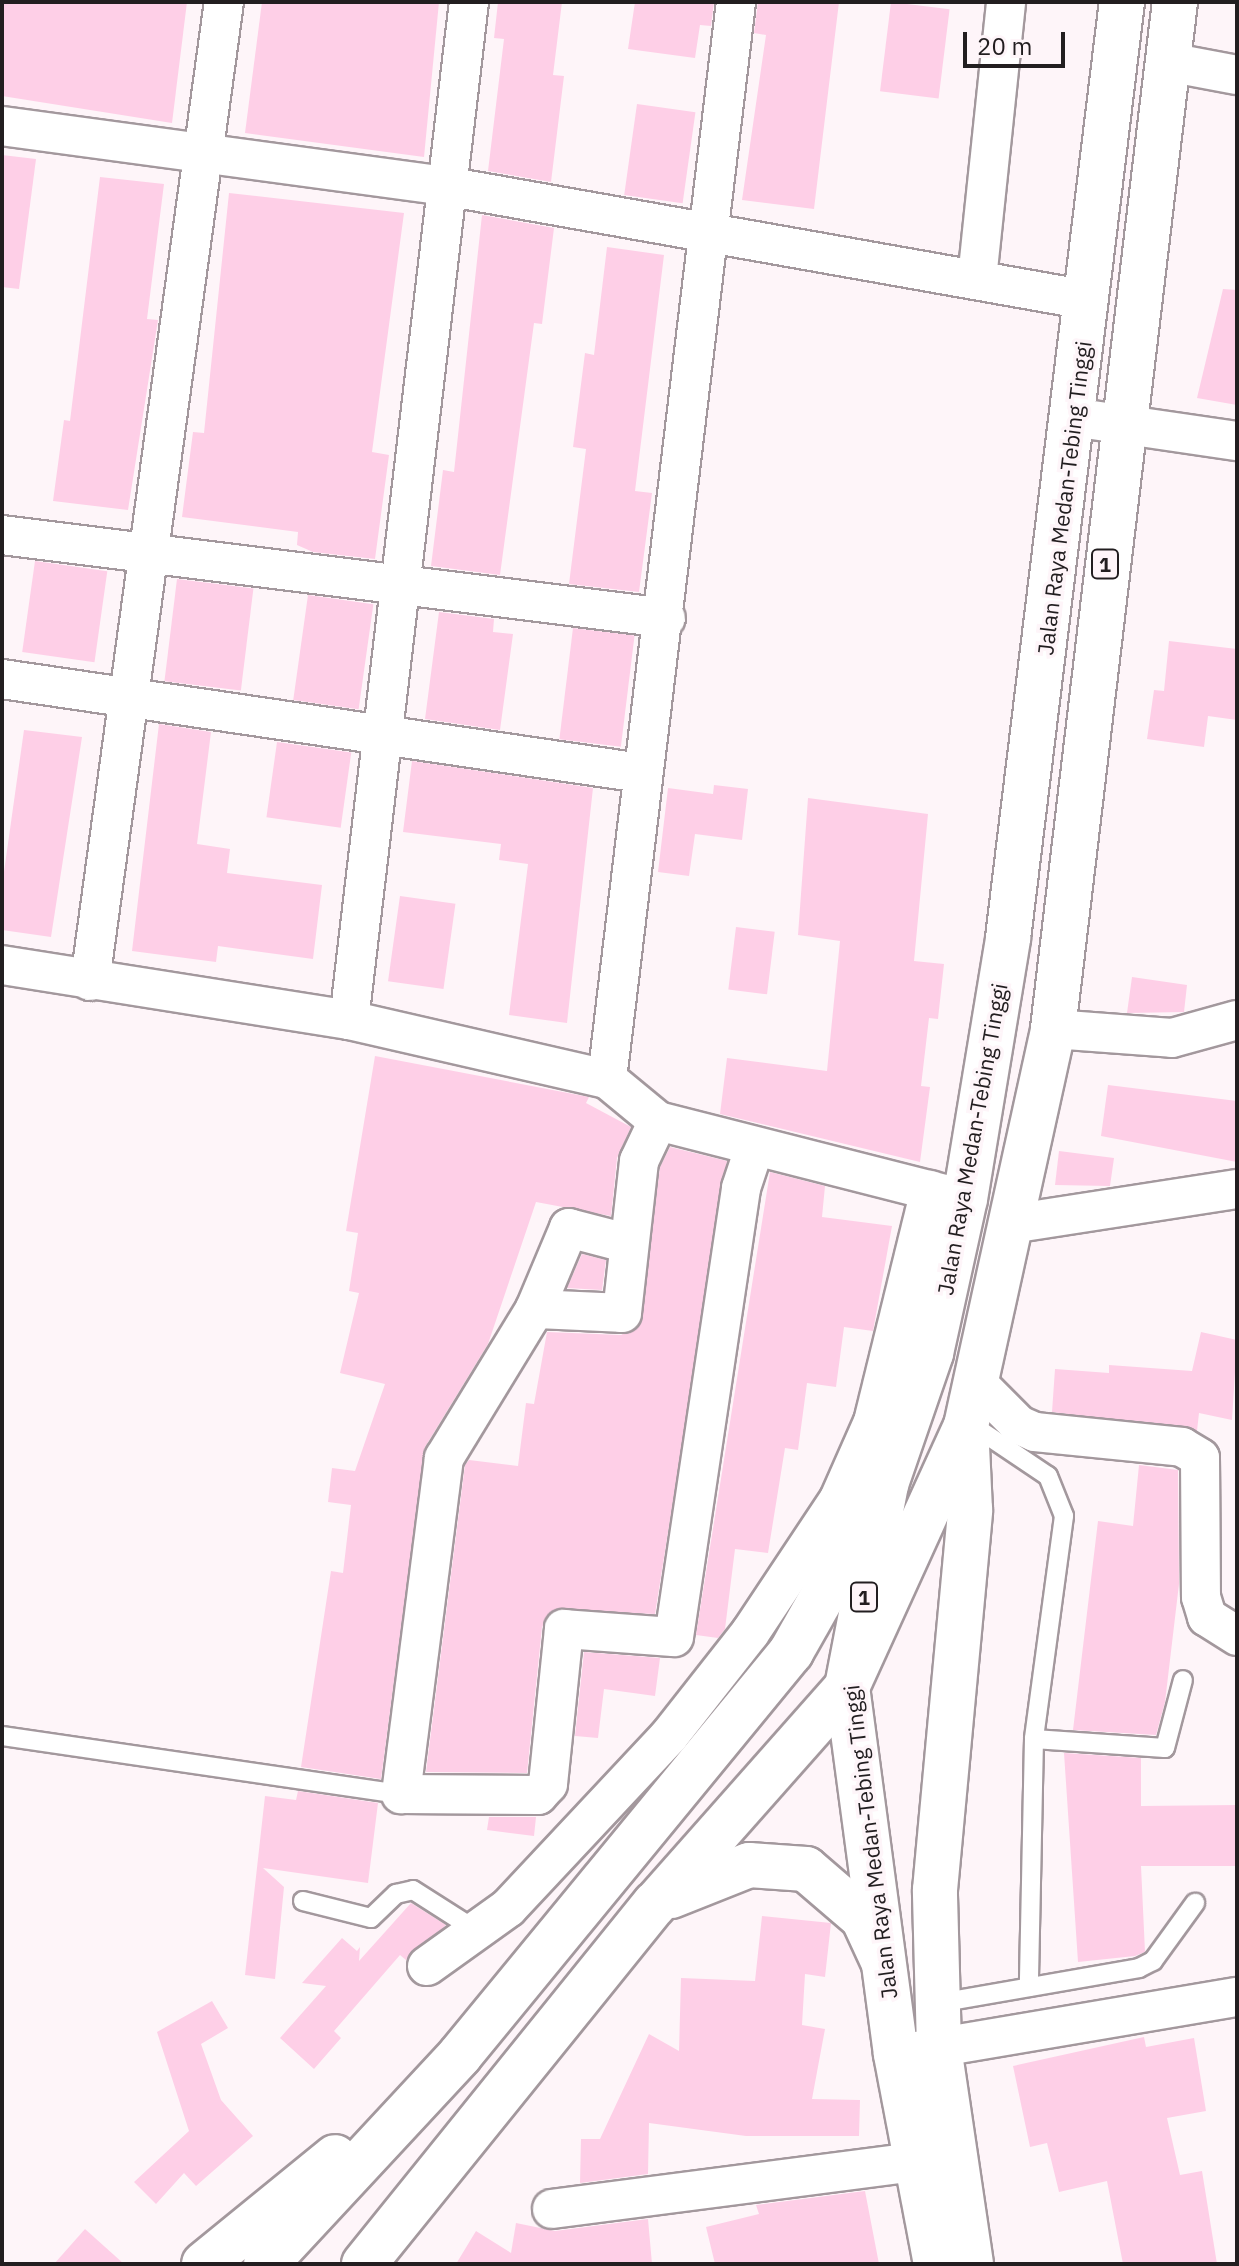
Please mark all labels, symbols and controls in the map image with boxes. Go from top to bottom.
scale bar [967,16,1069,66]
text: 20 m [977,30,1032,62]
street label: Jalan Raya Medan-Tebing Tinggi [1032,339,1096,657]
road number: 1 [1091,548,1119,580]
street label: Jalan Raya Medan-Tebing Tinggi [932,981,1012,1297]
road number: 1 [850,1581,878,1613]
street label: Jalan Raya Medan-Tebing Tinggi [838,1683,902,2001]

